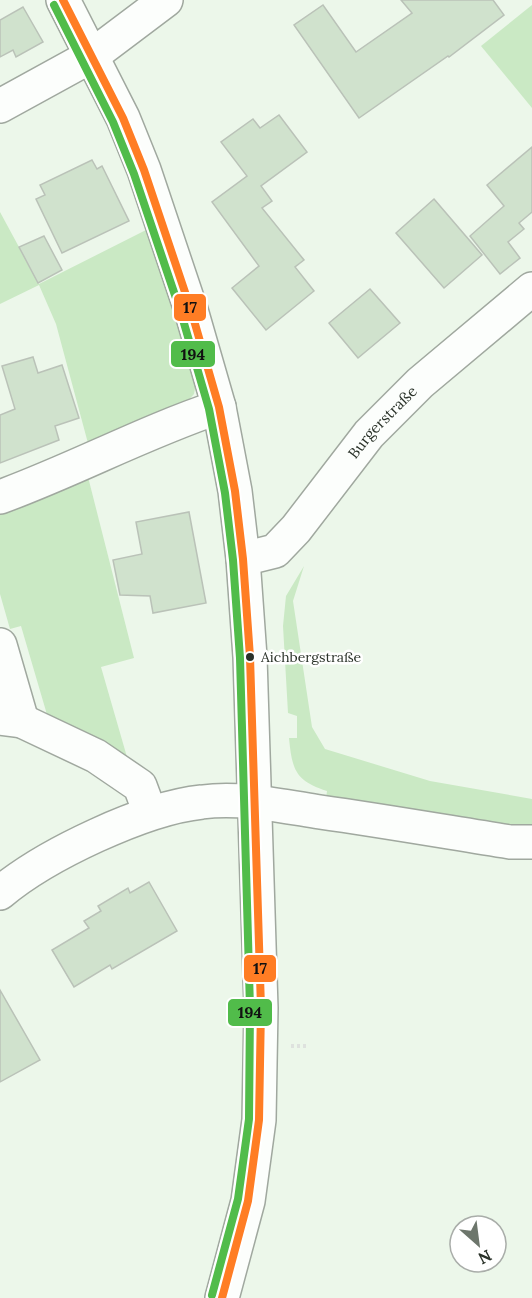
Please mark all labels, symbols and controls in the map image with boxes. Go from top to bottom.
line badge: 17 [173,293,207,322]
text: 17 [183,297,197,317]
line badge: 194 [170,340,216,368]
text: 194 [181,344,205,364]
street label: Burgerstraße [344,382,421,462]
place label: Aichbergstraße [260,648,362,666]
marker: Aichbergstraße [244,651,256,663]
line badge: 17 [243,954,277,983]
text: 17 [253,958,267,978]
line badge: 194 [227,998,273,1027]
text: 194 [238,1002,262,1022]
north arrow [448,1214,508,1274]
text: N [475,1246,495,1269]

